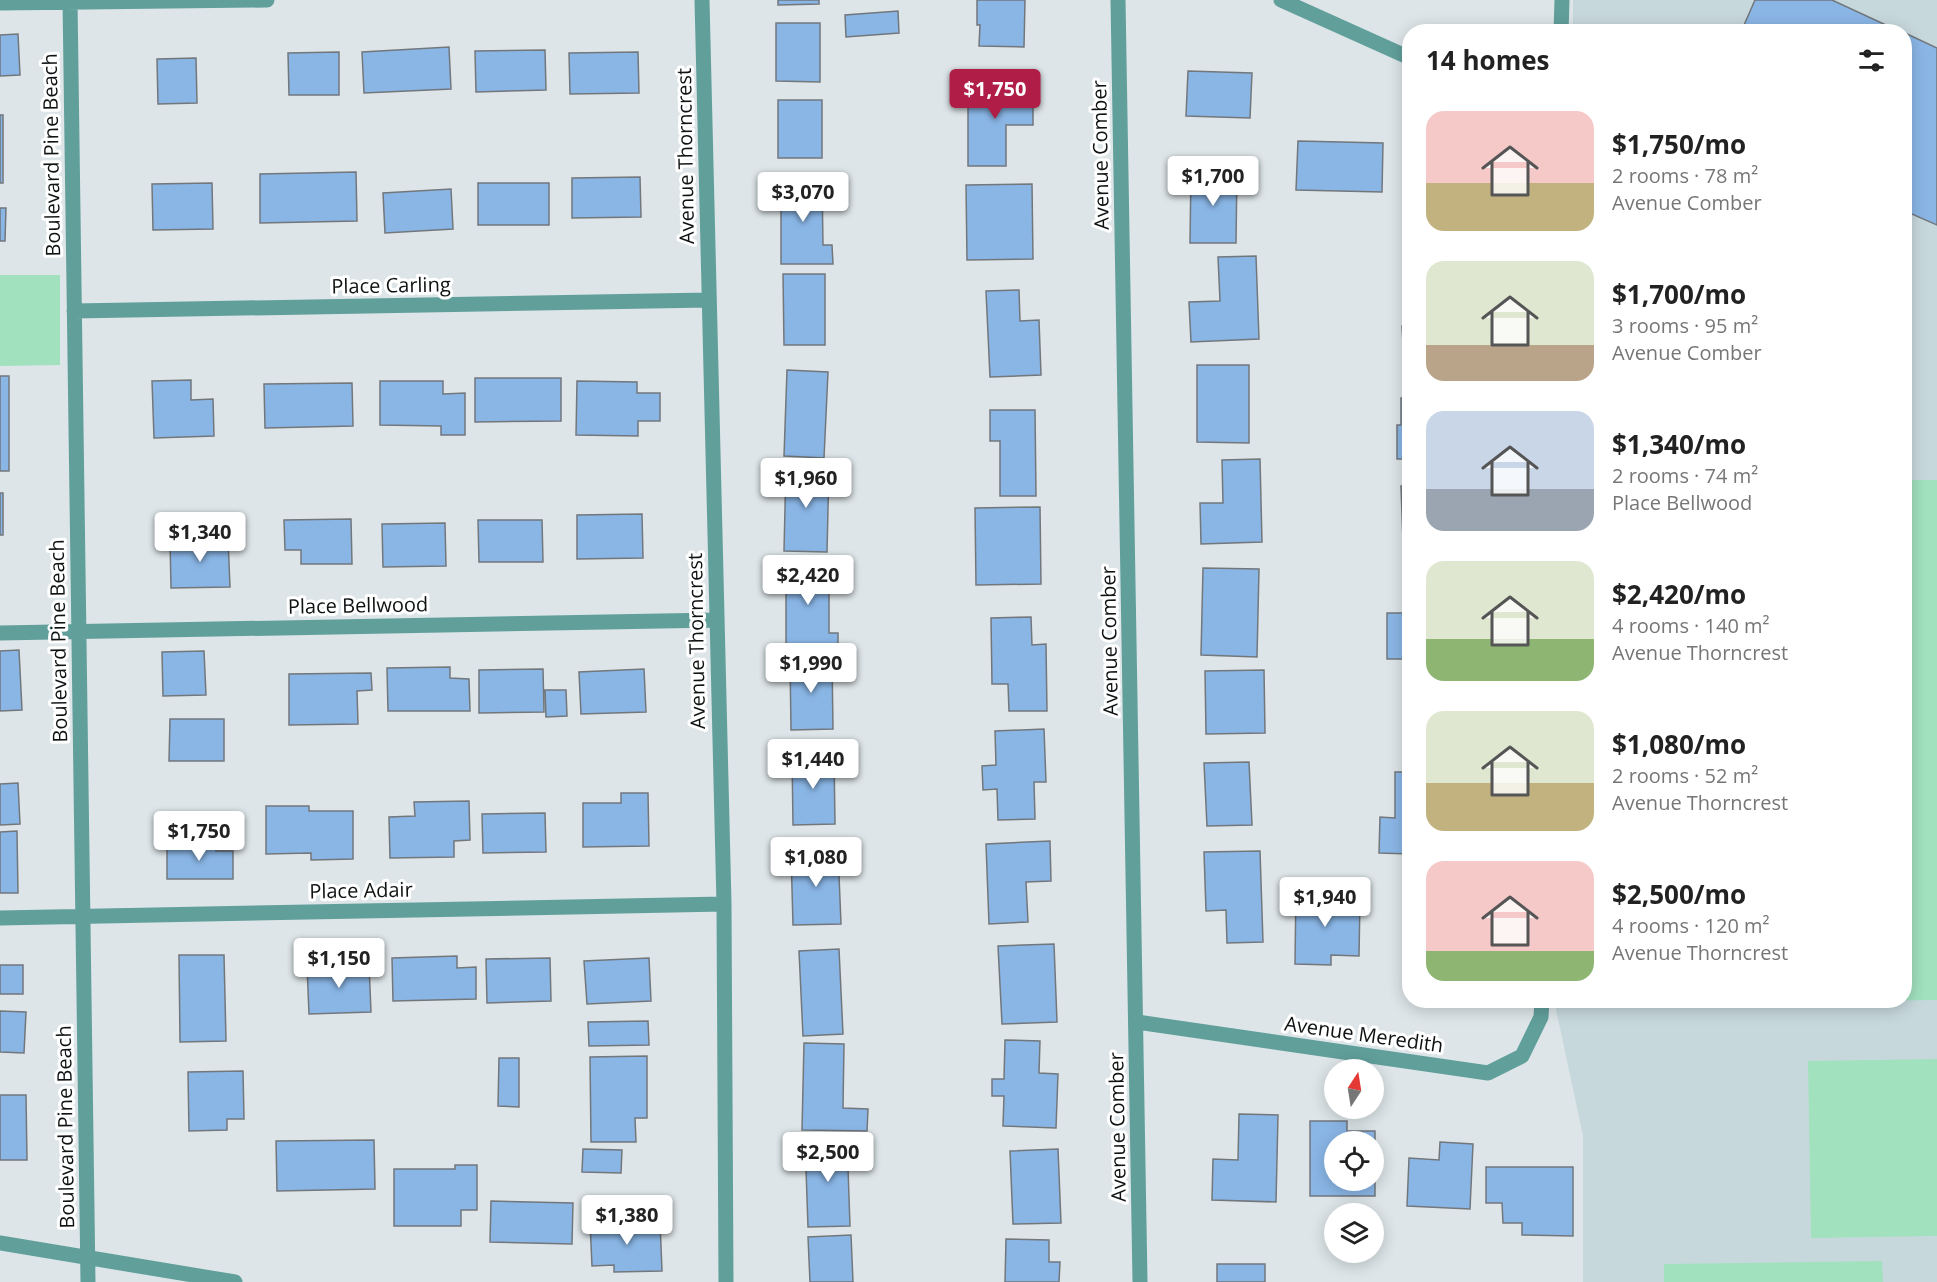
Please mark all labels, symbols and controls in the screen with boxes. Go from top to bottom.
text: 14 homes [1426,42,1550,78]
icon: filters [1855,44,1888,77]
street label: Boulevard Pine Beach [36,53,66,257]
street label: Avenue Thorncrest [670,68,700,244]
pin: $1,750 [946,69,1044,120]
text: $1,750 [964,75,1026,102]
street label: Avenue Comber [1085,80,1115,230]
text: $1,750/mo [1612,126,1746,162]
icon: home [1474,135,1546,207]
pin: $1,700 [1164,156,1262,207]
text: $1,700 [1182,162,1244,189]
text: 2 rooms · 78 m² [1612,162,1758,189]
pin: $3,070 [754,172,852,223]
text: $3,070 [772,178,834,205]
text: Avenue Comber [1612,189,1762,216]
street label: Place Carling [331,270,451,300]
text: $1,700/mo [1612,276,1746,312]
icon: home [1474,285,1546,357]
text: 3 rooms · 95 m² [1612,312,1758,339]
text: Avenue Comber [1612,339,1762,366]
text: $1,340/mo [1612,426,1746,462]
icon: home [1474,435,1546,507]
pin: $1,960 [757,458,855,509]
text: 2 rooms · 74 m² [1612,462,1758,489]
text: $1,960 [775,464,837,491]
text: Place Bellwood [1612,489,1752,516]
pin: $1,340 [151,512,249,563]
text: $1,340 [169,518,231,545]
street label: Boulevard Pine Beach [43,539,73,743]
street label: Avenue Thorncrest [681,553,711,729]
pin: $2,420 [759,555,857,606]
text: $2,420 [777,561,839,588]
street label: Avenue Comber [1094,566,1124,716]
text: $2,420/mo [1612,576,1746,612]
icon: home [1474,585,1546,657]
street label: Place Bellwood [288,590,428,620]
text: 4 rooms · 140 m² [1612,612,1770,639]
text: Avenue Thorncrest [1612,639,1788,666]
pin: $1,990 [762,643,860,694]
text: $1,990 [780,649,842,676]
text: $1,080/mo [1612,726,1746,762]
icon: home [1474,735,1546,807]
pin: $1,440 [764,739,862,790]
text: $1,440 [782,745,844,772]
text: 2 rooms · 52 m² [1612,762,1758,789]
text: Avenue Thorncrest [1612,789,1788,816]
pin: $1,750 [150,811,248,862]
text: $1,750 [168,817,230,844]
pin: $1,080 [767,837,865,888]
text: $1,080 [785,843,847,870]
street label: Place Adair [309,876,413,904]
text: $2,500/mo [1612,876,1746,912]
pin: $1,940 [1276,877,1374,928]
text: $1,940 [1294,883,1356,910]
icon: home [1474,885,1546,957]
text: 4 rooms · 120 m² [1612,912,1770,939]
pin: $1,150 [290,938,388,989]
text: Avenue Thorncrest [1612,939,1788,966]
text: $1,150 [308,944,370,971]
street label: Avenue Meredith [1283,1009,1445,1059]
street label: Boulevard Pine Beach [50,1025,80,1229]
street label: Avenue Comber [1102,1052,1132,1202]
north arrow [1324,1059,1384,1119]
map controls [1324,1059,1384,1263]
button: locate [1324,1131,1384,1191]
pin: $2,500 [779,1132,877,1183]
text: $2,500 [797,1138,859,1165]
pin: $1,380 [578,1195,676,1246]
text: $1,380 [596,1201,658,1228]
button: layers [1324,1203,1384,1263]

